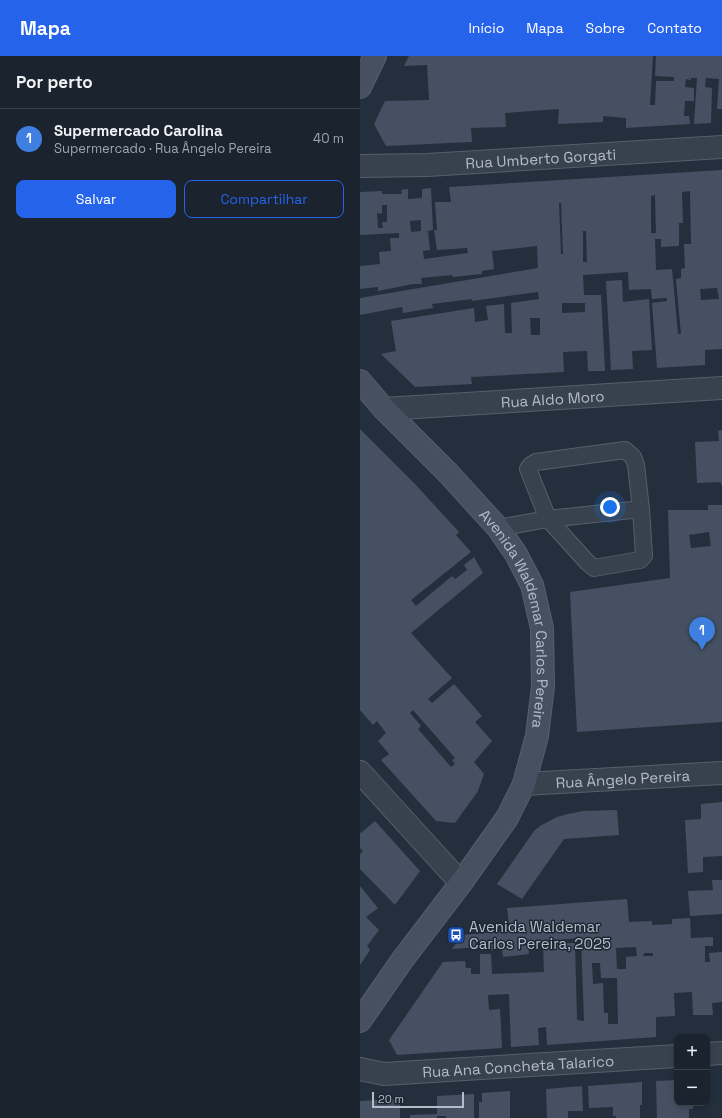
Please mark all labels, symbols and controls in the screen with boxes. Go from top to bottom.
text: Mapa [20,16,71,41]
text: Início [468,19,504,37]
text: Mapa [526,19,564,37]
text: Sobre [586,19,625,37]
text: Contato [647,19,702,37]
text: Por perto [16,71,93,93]
text: Supermercado Carolina [54,121,223,140]
text: 1 [26,130,32,147]
text: 40 m [313,130,344,147]
text: Supermercado · Rua Ângelo Pereira [54,140,272,157]
street label: Rua Umberto Gorgati [465,144,617,172]
button: Salvar [16,180,176,218]
button: Compartilhar [184,180,344,218]
street label: Rua Aldo Moro [500,386,605,411]
your location [600,497,620,517]
street label: Avenida Waldemar Carlos Pereira [476,505,553,730]
pin: 1 [689,617,715,650]
street label: Rua Ângelo Pereira [555,765,691,792]
place label: Avenida Waldemar Carlos Pereira, 2025 [469,917,611,953]
bus stop icon: Avenida Waldemar Carlos Pereira, 2025 [446,925,466,945]
map controls [674,1034,710,1106]
button: + [674,1034,710,1070]
street label: Rua Ana Concheta Talarico [422,1050,615,1081]
button: − [674,1070,710,1106]
scale bar [372,1090,464,1109]
text: 20 m [378,1092,404,1106]

